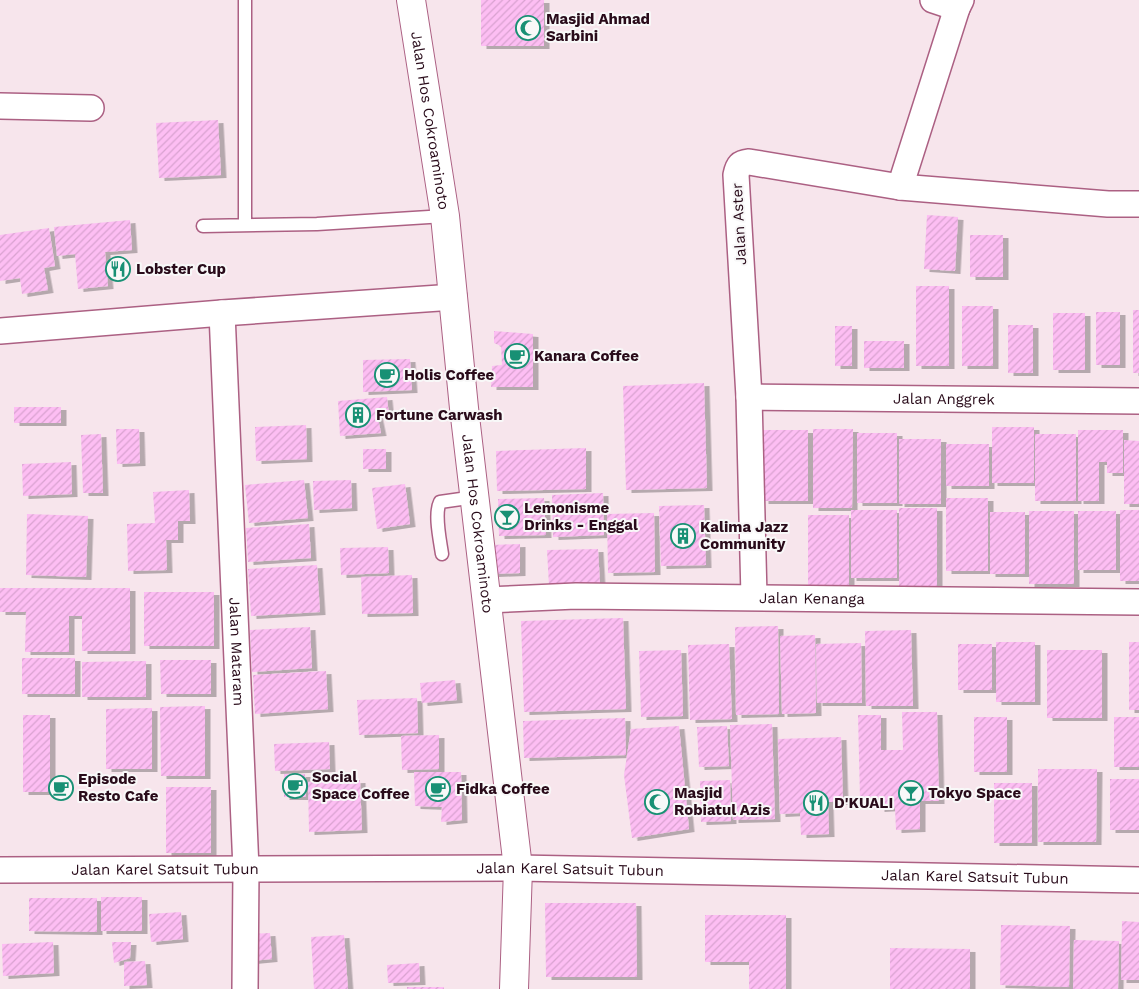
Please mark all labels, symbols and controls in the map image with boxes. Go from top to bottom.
place label: Masjid Ahmad Sarbini [546,10,650,45]
mosque icon: Masjid Ahmad Sarbini [515,15,541,41]
street label: Jalan Hos Cokroaminoto [407,30,453,211]
street label: Jalan Aster [728,182,750,266]
restaurant icon: Lobster Cup [105,256,131,282]
place label: Lobster Cup [136,260,226,278]
cafe icon: Kanara Coffee [504,343,530,369]
place label: Kanara Coffee [534,347,639,365]
cafe icon: Holis Coffee [374,362,400,388]
place label: Holis Coffee [404,366,495,384]
street label: Jalan Anggrek [893,389,996,409]
building icon: Fortune Carwash [345,402,371,428]
place label: Fortune Carwash [376,406,503,424]
street label: Jalan Hos Cokroaminoto [458,433,497,614]
place label: Lemonisme Drinks - Enggal [524,499,638,534]
bar icon: Lemonisme Drinks - Enggal [494,504,520,530]
place label: Kalima Jazz Community [700,518,789,553]
building icon: Kalima Jazz Community [670,523,696,549]
street label: Jalan Kenanga [759,589,865,608]
street label: Jalan Mataram [225,597,248,706]
place label: Social Space Coffee [312,768,410,803]
place label: Episode Resto Cafe [78,770,159,805]
cafe icon: Social Space Coffee [282,773,308,799]
cafe icon: Episode Resto Cafe [48,775,74,801]
cafe icon: Fidka Coffee [425,776,451,802]
place label: Fidka Coffee [456,780,550,798]
bar icon: Tokyo Space [898,780,924,806]
place label: Masjid Robiatul Azis [674,784,770,819]
place label: Tokyo Space [928,784,1021,802]
mosque icon: Masjid Robiatul Azis [644,789,670,815]
restaurant icon: D'KUALI [803,790,829,816]
place label: D'KUALI [834,794,893,812]
street label: Jalan Karel Satsuit Tubun [476,859,664,880]
street label: Jalan Karel Satsuit Tubun [71,860,259,879]
street label: Jalan Karel Satsuit Tubun [881,866,1069,888]

